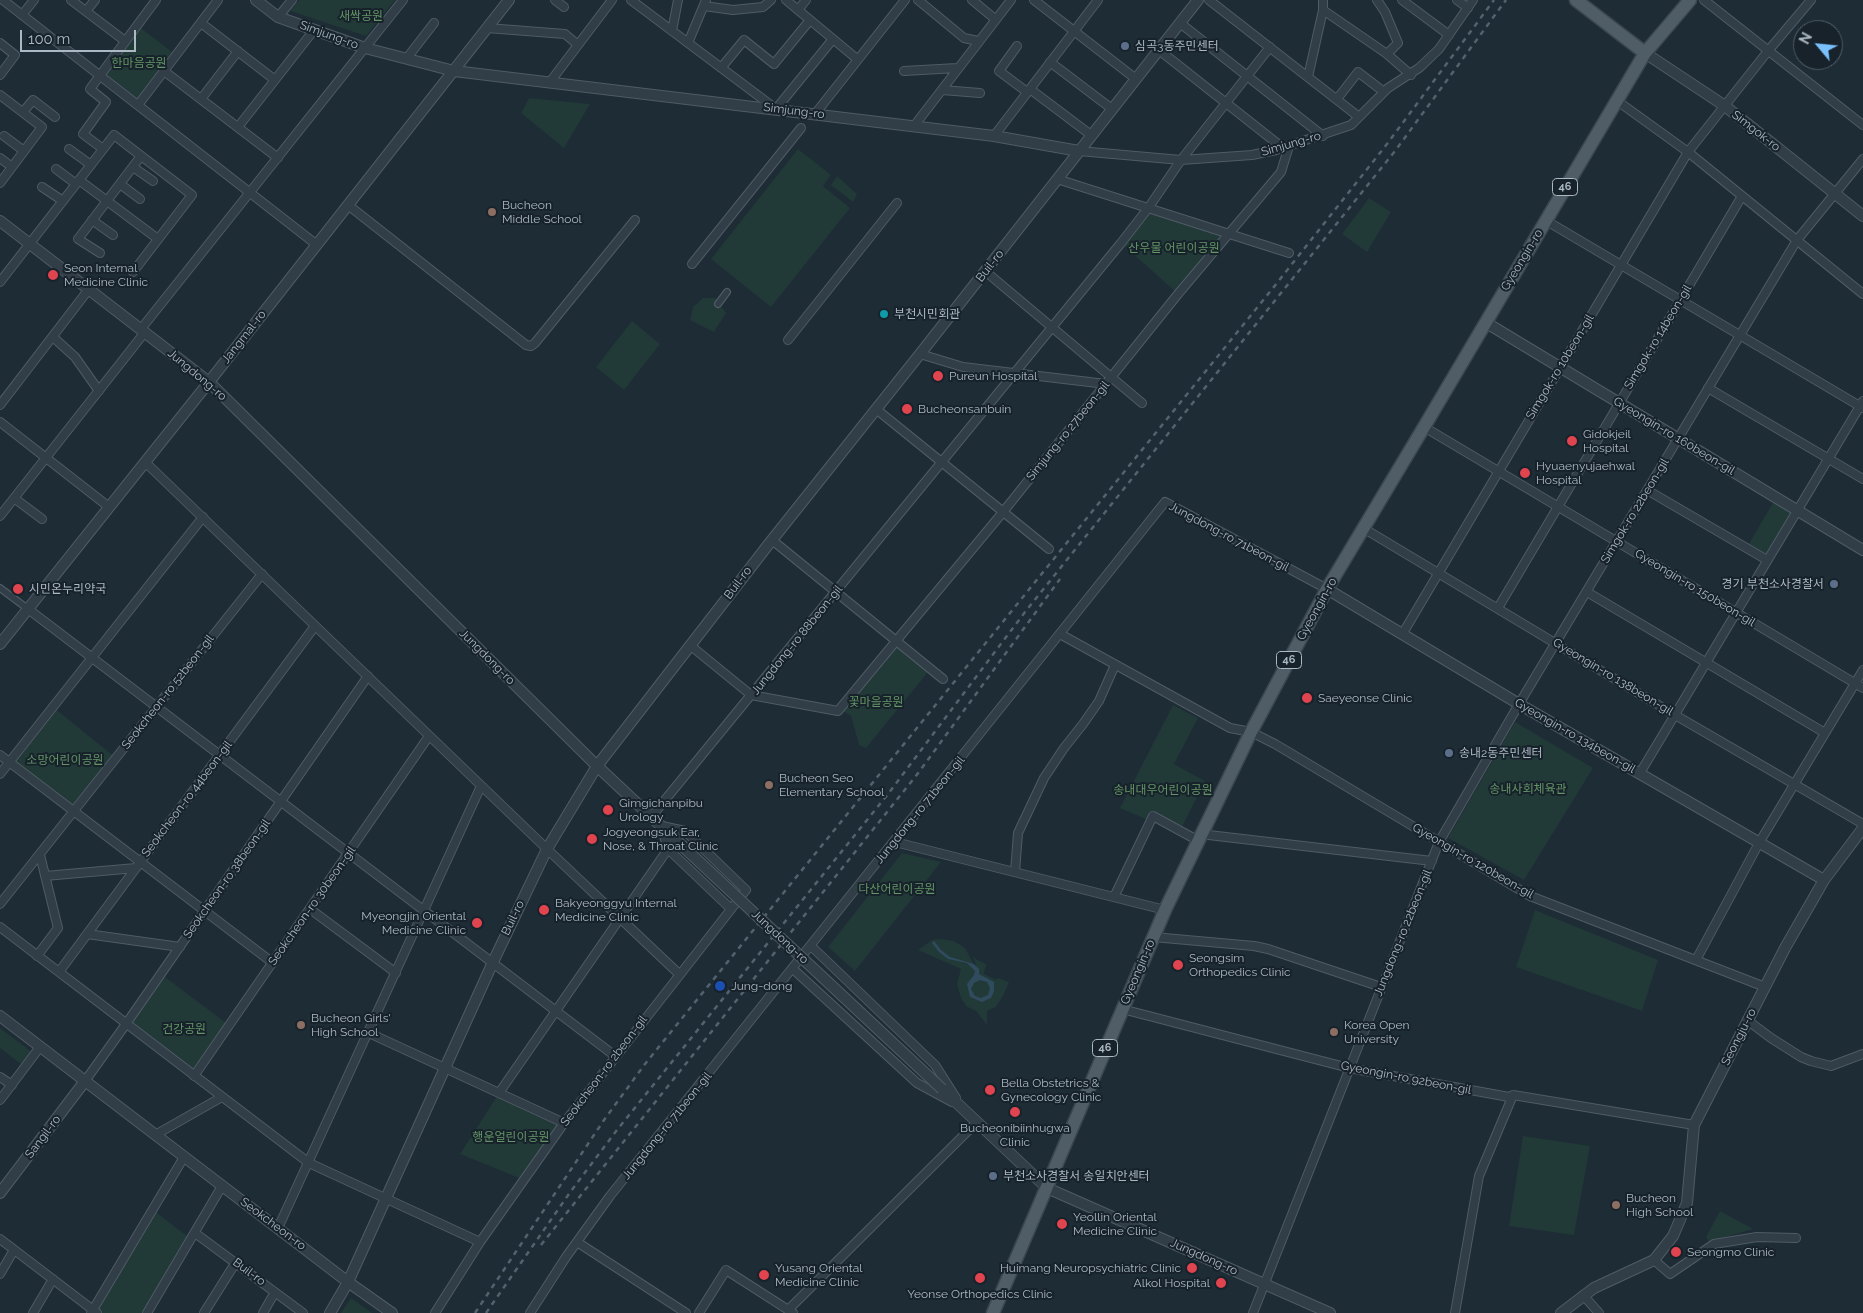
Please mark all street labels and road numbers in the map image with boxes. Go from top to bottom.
street label: Simjung-ro [298,18,360,52]
street label: Simjung-ro [763,100,825,122]
street label: Simgok-ro [1729,108,1783,154]
street label: Simjung-ro [1260,129,1322,159]
road number: 46 [1552,178,1578,196]
street label: Gyeongin-ro [1498,227,1546,293]
street label: Buil-ro [973,247,1007,285]
street label: Simgok-ro 14beon-gil [1621,282,1695,392]
street label: Jangmal-ro [219,308,269,366]
street label: Simgok-ro 10beon-gil [1523,312,1597,422]
street label: Jungdong-ro [165,346,229,404]
street label: Simjung-ro 27beon-gil [1023,378,1113,484]
street label: Gyeongin-ro 160beon-gil [1611,394,1737,478]
street label: Simgok-ro 22beon-gil [1598,456,1672,566]
street label: Jungdong-ro 71beon-gil [1166,499,1292,575]
street label: Gyeongin-ro 150beon-gil [1632,546,1758,630]
street label: Buil-ro [721,564,755,602]
street label: Gyeongin-ro [1294,575,1340,643]
street label: Jungdong-ro 88beon-gil [748,582,846,698]
street label: Jungdong-ro [456,626,518,688]
street label: Seokcheon-ro 52beon-gil [119,632,217,752]
street label: Gyeongin-ro 138beon-gil [1550,635,1676,719]
road number: 46 [1276,652,1302,668]
street label: Gyeongin-ro 134beon-gil [1512,695,1638,777]
street label: Seokcheon-ro 44beon-gil [139,738,235,860]
street label: Jungdong-ro 71beon-gil [872,753,968,867]
street label: Seokcheon-ro 38beon-gil [180,817,274,941]
street label: Gyeongin-ro 120beon-gil [1410,820,1536,902]
street label: Seokcheon-ro 30beon-gil [265,844,359,968]
street label: Jungdong-ro 22beon-gil [1371,868,1435,998]
street label: Buil-ro [498,898,528,938]
street label: Jungdong-ro [749,907,811,967]
street label: Gyeongin-ro [1118,937,1158,1007]
street label: Seongju-ro [1718,1006,1760,1068]
street label: Seokcheon-ro 2beon-gil [558,1013,650,1129]
road number: 46 [1092,1040,1118,1056]
street label: Gyeongin-ro 92beon-gil [1340,1058,1472,1098]
street label: Jungdong-ro 71beon-gil [619,1069,715,1183]
street label: Sangil-ro [22,1113,64,1161]
street label: Seokcheon-ro [237,1195,309,1253]
street label: Jungdong-ro [1168,1236,1240,1278]
street label: Buil-ro [230,1255,268,1289]

